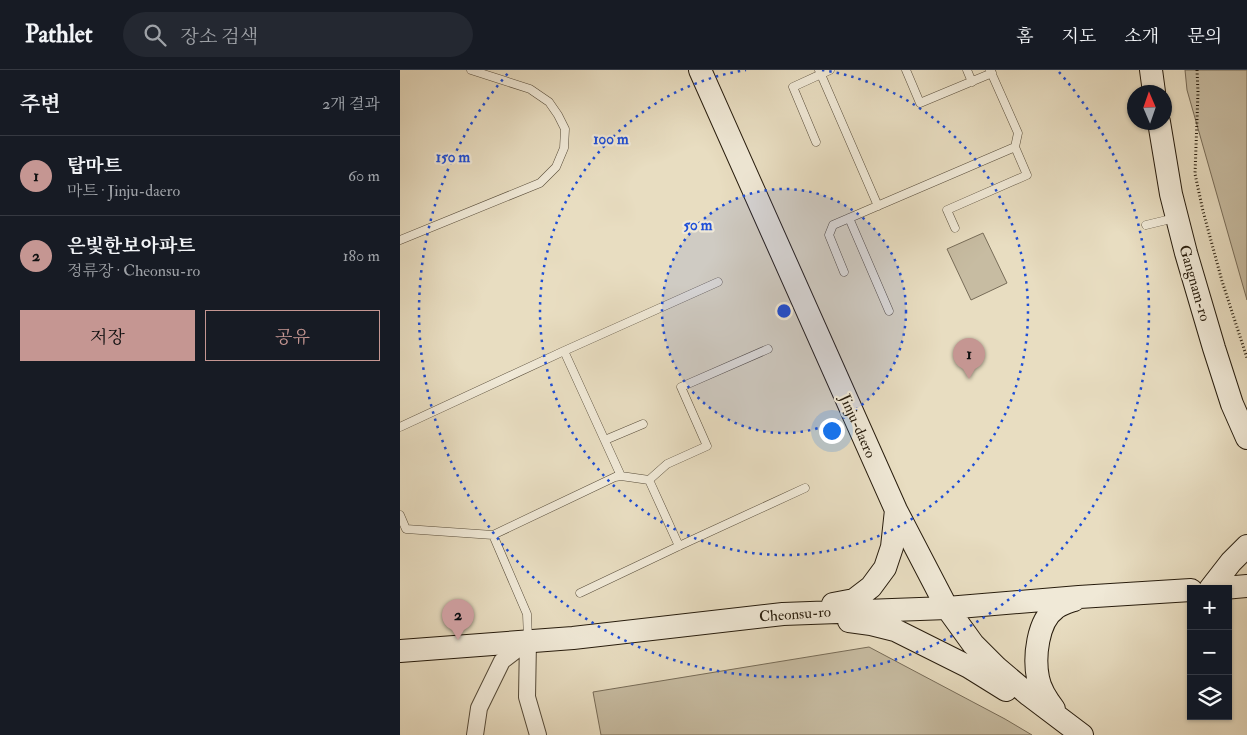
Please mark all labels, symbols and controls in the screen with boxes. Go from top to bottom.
search box [123,12,473,57]
text: Pathlet [25,19,93,50]
icon: search [141,21,169,49]
text: 장소 검색 [181,25,258,49]
text: 홈 [1016,25,1034,48]
text: 지도 [1062,25,1096,48]
text: 소개 [1124,25,1159,48]
text: 문의 [1187,25,1222,48]
north arrow [1127,85,1172,130]
text: 주변 [20,91,61,118]
text: 2개 결과 [322,94,380,114]
text: 100 m [593,130,629,149]
text: 150 m [436,148,470,167]
text: 탑마트 [67,154,122,178]
text: 1 [33,166,39,186]
text: 60 m [348,166,380,186]
text: 마트 · Jinju-daero [67,181,180,201]
text: 50 m [684,216,713,235]
text: 은빛한보아파트 [67,234,195,258]
street label: Gangnam-ro [1175,243,1214,324]
text: 2 [32,246,40,266]
text: 180 m [343,246,380,266]
text: 정류장 · Cheonsu-ro [67,261,200,281]
centre of rings [775,302,793,320]
button: 저장 [20,310,195,361]
button: 공유 [205,310,380,361]
pin: 1 [953,338,985,379]
street label: Jinju-daero [834,390,880,461]
your location [819,418,845,444]
map controls [1187,585,1232,720]
button: + [1187,585,1232,630]
pin: 2 [442,599,474,640]
street label: Cheonsu-ro [758,603,832,626]
button: − [1187,630,1232,675]
button: layers [1187,675,1232,720]

